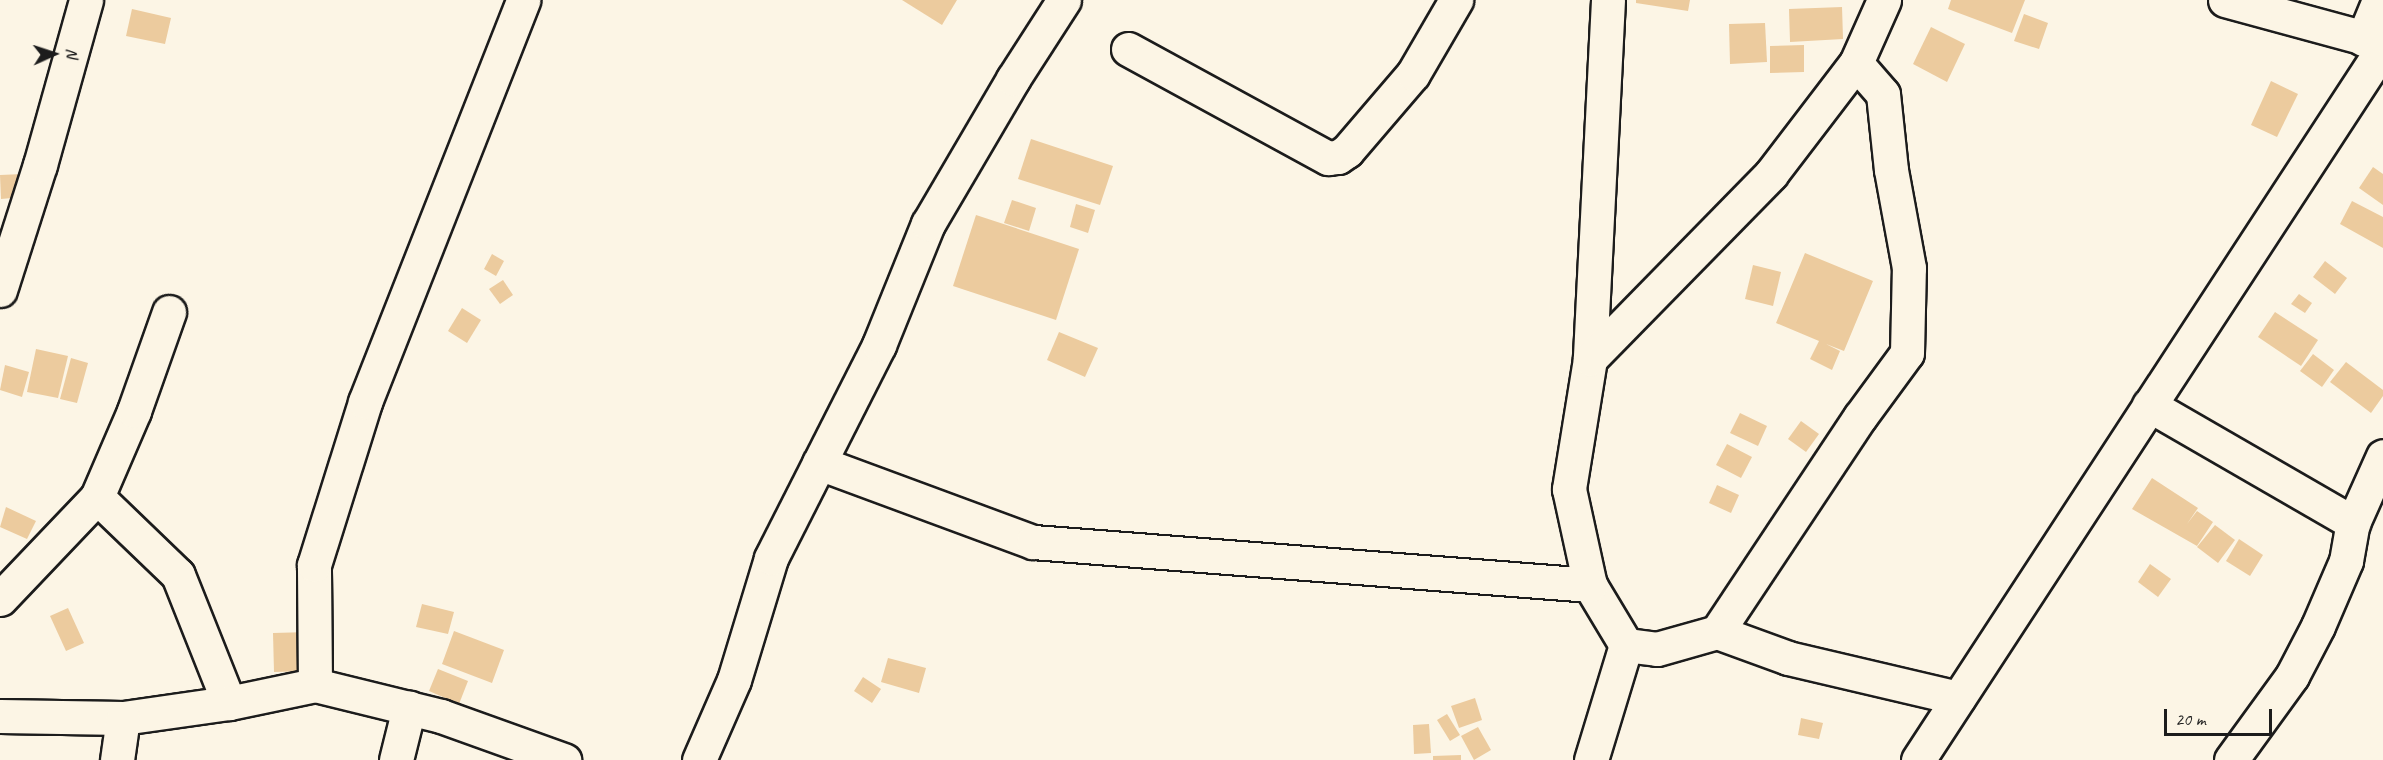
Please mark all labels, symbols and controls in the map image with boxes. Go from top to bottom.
north arrow [24,24,84,84]
text: N [62,48,82,59]
scale bar [2167,697,2275,735]
text: 20 m [2175,708,2206,730]

